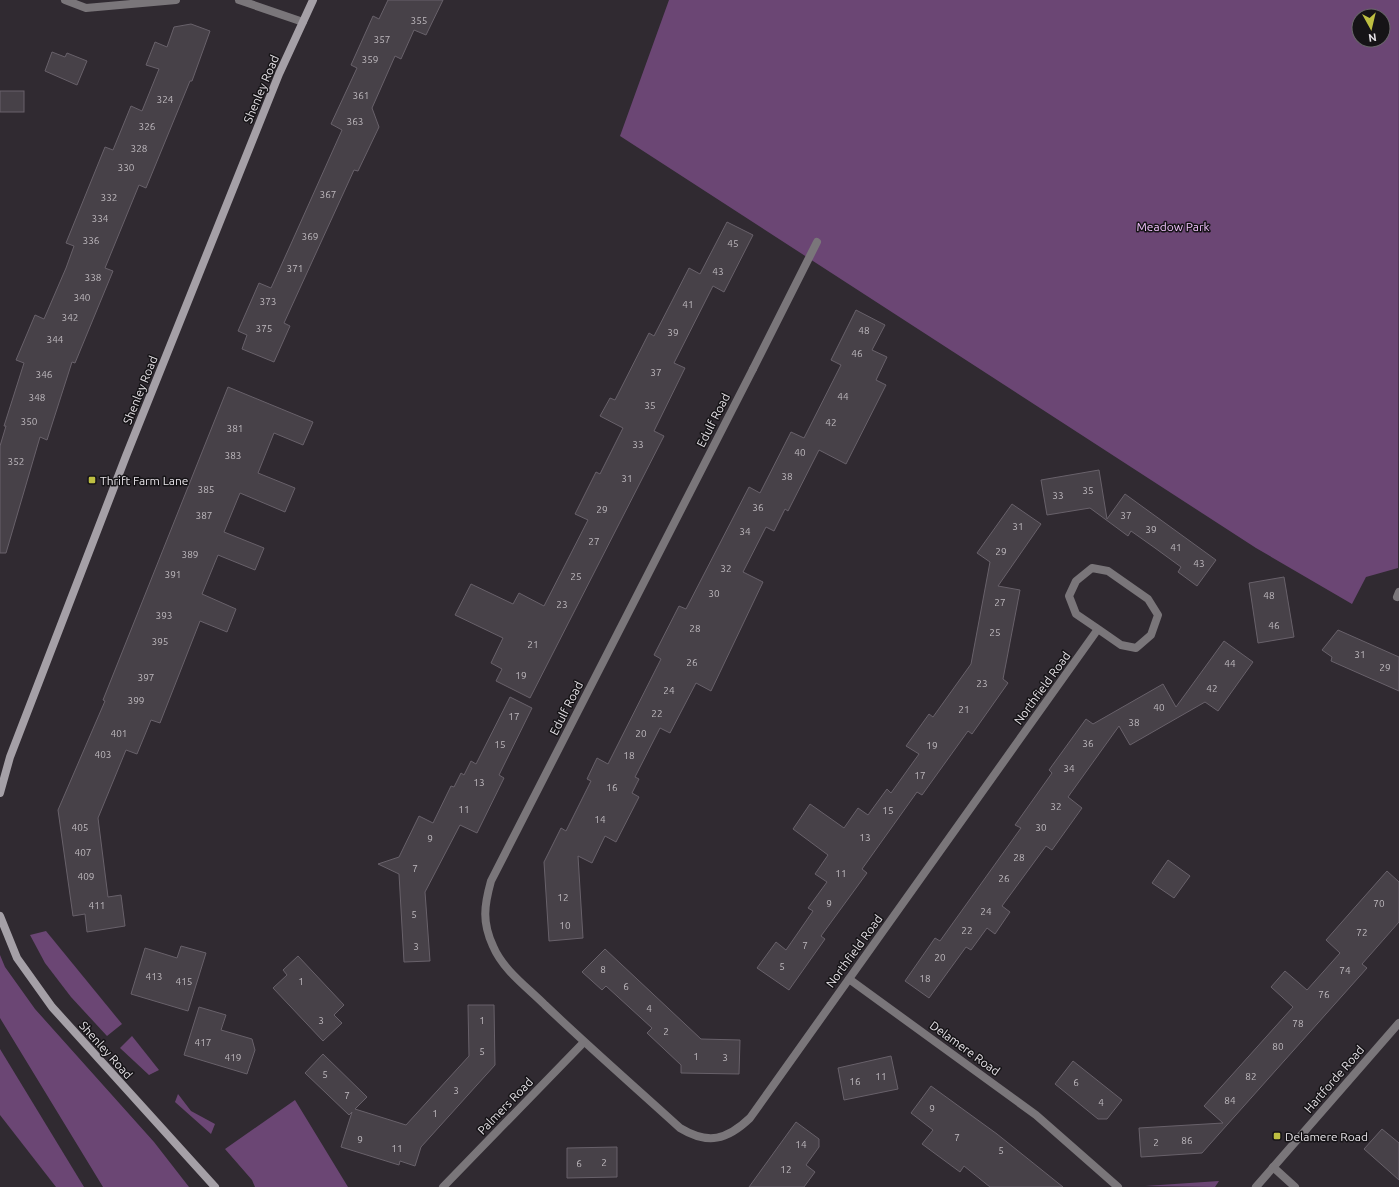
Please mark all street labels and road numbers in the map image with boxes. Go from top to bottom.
street label: Shenley Road [241,53,281,125]
street label: Shenley Road [120,354,160,426]
street label: Edulf Road [694,391,732,449]
street label: Northfield Road [1011,649,1073,727]
street label: Edulf Road [547,679,585,737]
street label: Northfield Road [823,912,885,990]
street label: Delamere Road [928,1018,1002,1078]
street label: Shenley Road [77,1019,135,1081]
street label: Hartforde Road [1302,1043,1366,1115]
street label: Palmers Road [475,1075,535,1137]

